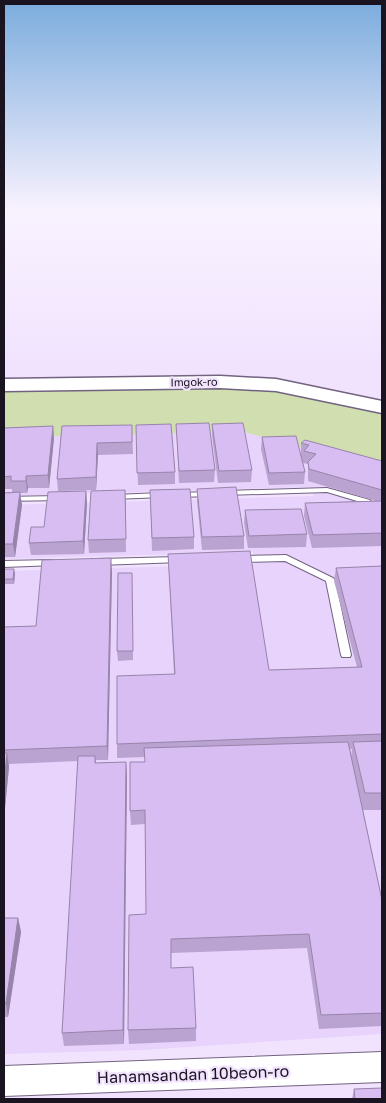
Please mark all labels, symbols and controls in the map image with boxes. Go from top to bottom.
street label: Imgok-ro [170,375,218,388]
street label: Hanamsandan 10beon-ro [97,1061,289,1087]

